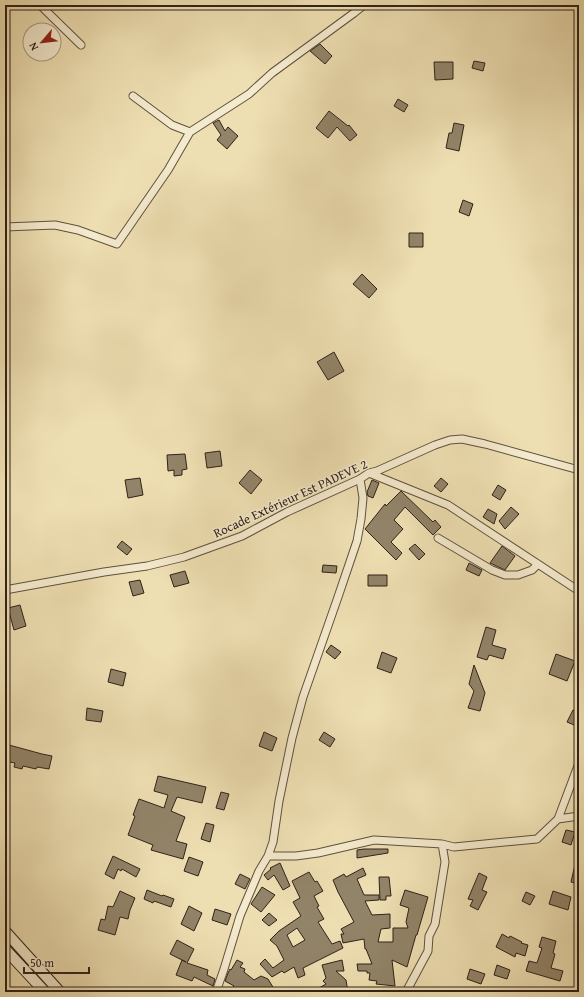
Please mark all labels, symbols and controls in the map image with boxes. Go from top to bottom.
north arrow [22,22,62,62]
text: N [24,39,42,54]
street label: Rocade Extérieur Est PADEVE 2 [210,454,370,543]
scale bar [24,949,89,975]
text: 50 m [30,954,54,971]

